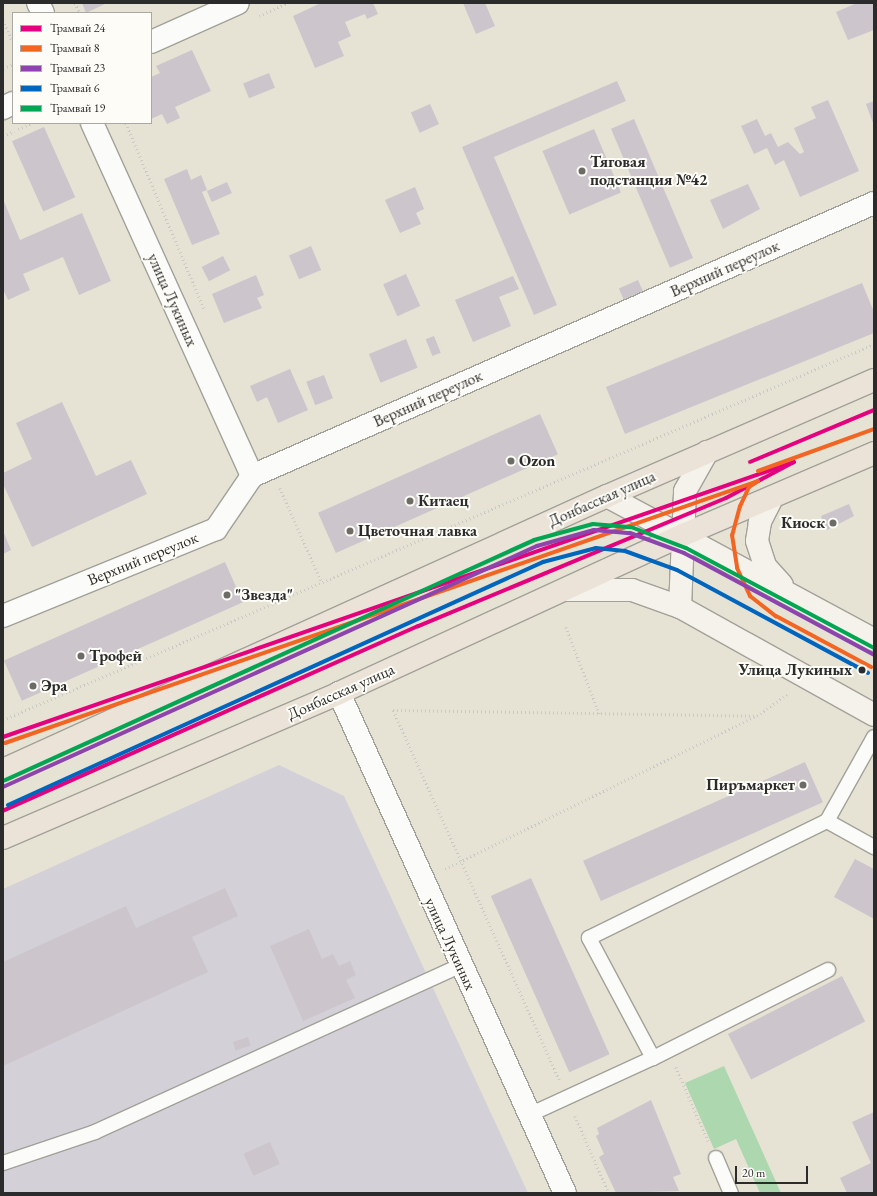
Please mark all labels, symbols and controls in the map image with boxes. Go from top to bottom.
legend [12,12,152,124]
text: Трамвай 24 [50,20,105,36]
text: Трамвай 8 [50,40,100,56]
text: Трамвай 23 [50,60,105,76]
text: Трамвай 6 [50,80,100,96]
text: Трамвай 19 [50,100,105,116]
place label: Тяговая подстанция №42 [590,152,708,190]
marker: Тяговая подстанция №42 [577,166,587,176]
street label: Верхний переулок [667,236,783,302]
street label: улица Лукиных [143,250,201,350]
street label: Верхний переулок [370,366,486,432]
place label: Ozon [519,451,555,471]
marker: Ozon [506,456,516,466]
street label: Донбасская улица [546,467,658,531]
place label: Китаец [418,491,469,511]
marker: Китаец [405,496,415,506]
place label: Киоск [781,513,825,533]
marker: Киоск [828,518,838,528]
place label: Цветочная лавка [358,521,477,541]
marker: Цветочная лавка [345,526,355,536]
street label: Верхний переулок [85,528,201,590]
place label: "Звезда" [235,585,293,605]
marker: "Звезда" [222,590,232,600]
place label: Трофей [89,646,142,666]
marker: Трофей [76,651,86,661]
street label: Донбасская улица [285,660,397,724]
place label: Улица Лукиных [739,660,852,680]
marker: Улица Лукиных [855,663,869,677]
place label: Эра [41,676,67,696]
marker: Эра [28,681,38,691]
place label: Пиръмаркет [706,775,795,795]
marker: Пиръмаркет [798,780,808,790]
street label: улица Лукиных [420,895,480,993]
scale bar [737,1158,810,1184]
text: 20 m [742,1165,765,1181]

